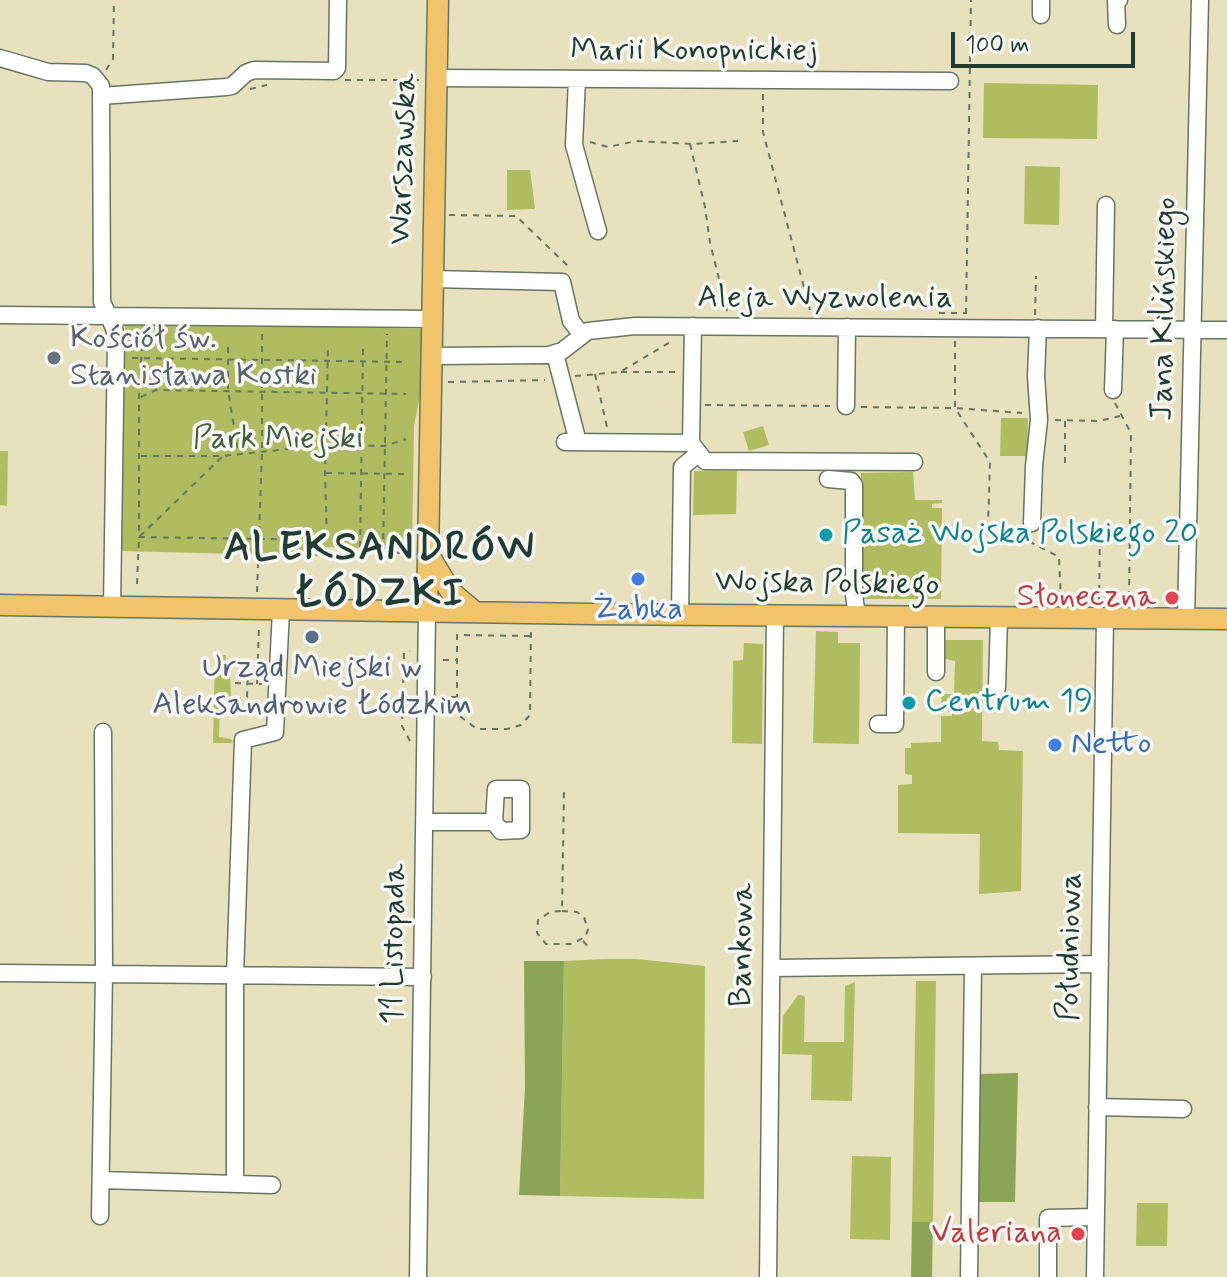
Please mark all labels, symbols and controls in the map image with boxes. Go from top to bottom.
scale bar [955,16,1139,66]
text: 100 m [965,30,1029,61]
street label: Marii Konopnickiej [570,33,818,71]
street label: Warszawska [383,73,427,245]
street label: Jana Kilińskiego [1145,197,1187,421]
street label: Aleja Wyzwolenia [697,280,953,318]
place label: Kościół św. Stanisława Kostki [70,321,317,396]
marker: Kościół św. Stanisława Kostki [45,349,63,367]
park label: Park Miejski [193,421,363,459]
place label: Pasaż Wojska Polskiego 20 [842,516,1198,554]
marker: Pasaż Wojska Polskiego 20 [817,526,835,544]
district label: ALEKSANDRÓW ŁÓDZKI [221,527,539,621]
street label: Wojska Polskiego [714,564,940,606]
marker: Żabka [629,570,647,588]
place label: Słoneczna [1017,579,1156,617]
marker: Słoneczna [1163,589,1181,607]
place label: Żabka [593,592,683,630]
marker: Urząd Miejski w Aleksandrowie Łódzkim [303,628,321,646]
place label: Urząd Miejski w Aleksandrowie Łódzkim [152,650,472,725]
place label: Centrum 19 [925,684,1093,722]
marker: Centrum 19 [900,694,918,712]
place label: Netto [1071,726,1152,764]
marker: Netto [1046,736,1064,754]
street label: 11 Listopada [375,863,417,1025]
street label: Południowa [1052,872,1092,1022]
street label: Bankowa [724,883,764,1007]
place label: Valeriana [931,1215,1062,1253]
marker: Valeriana [1069,1225,1087,1243]

